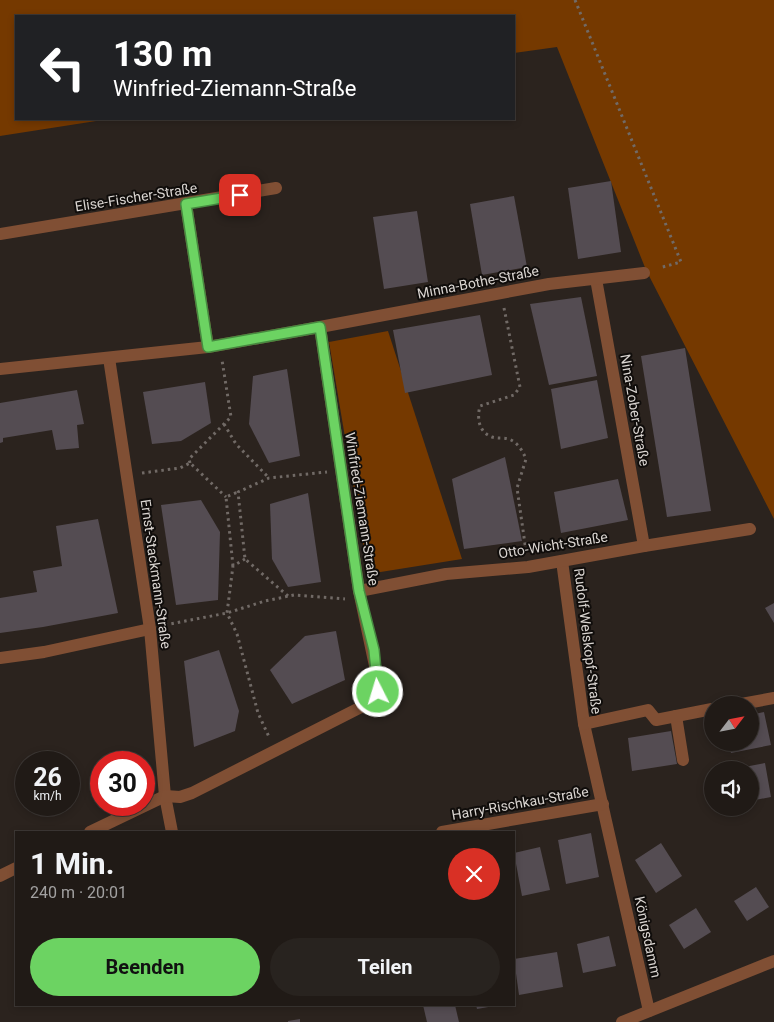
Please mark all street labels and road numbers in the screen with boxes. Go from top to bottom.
street label: Elise-Fischer-Straße [74,179,198,215]
street label: Minna-Bothe-Straße [416,262,540,302]
street label: Nina-Zober-Straße [617,353,653,467]
street label: Winfried-Ziemann-Straße [342,431,382,587]
street label: Ernst-Stackmann-Straße [138,498,174,650]
street label: Otto-Wicht-Straße [497,528,609,562]
street label: Rudolf-Welskopf-Straße [571,567,605,715]
street label: Harry-Rischkau-Straße [450,783,590,823]
street label: Königsdamm [632,895,664,979]

